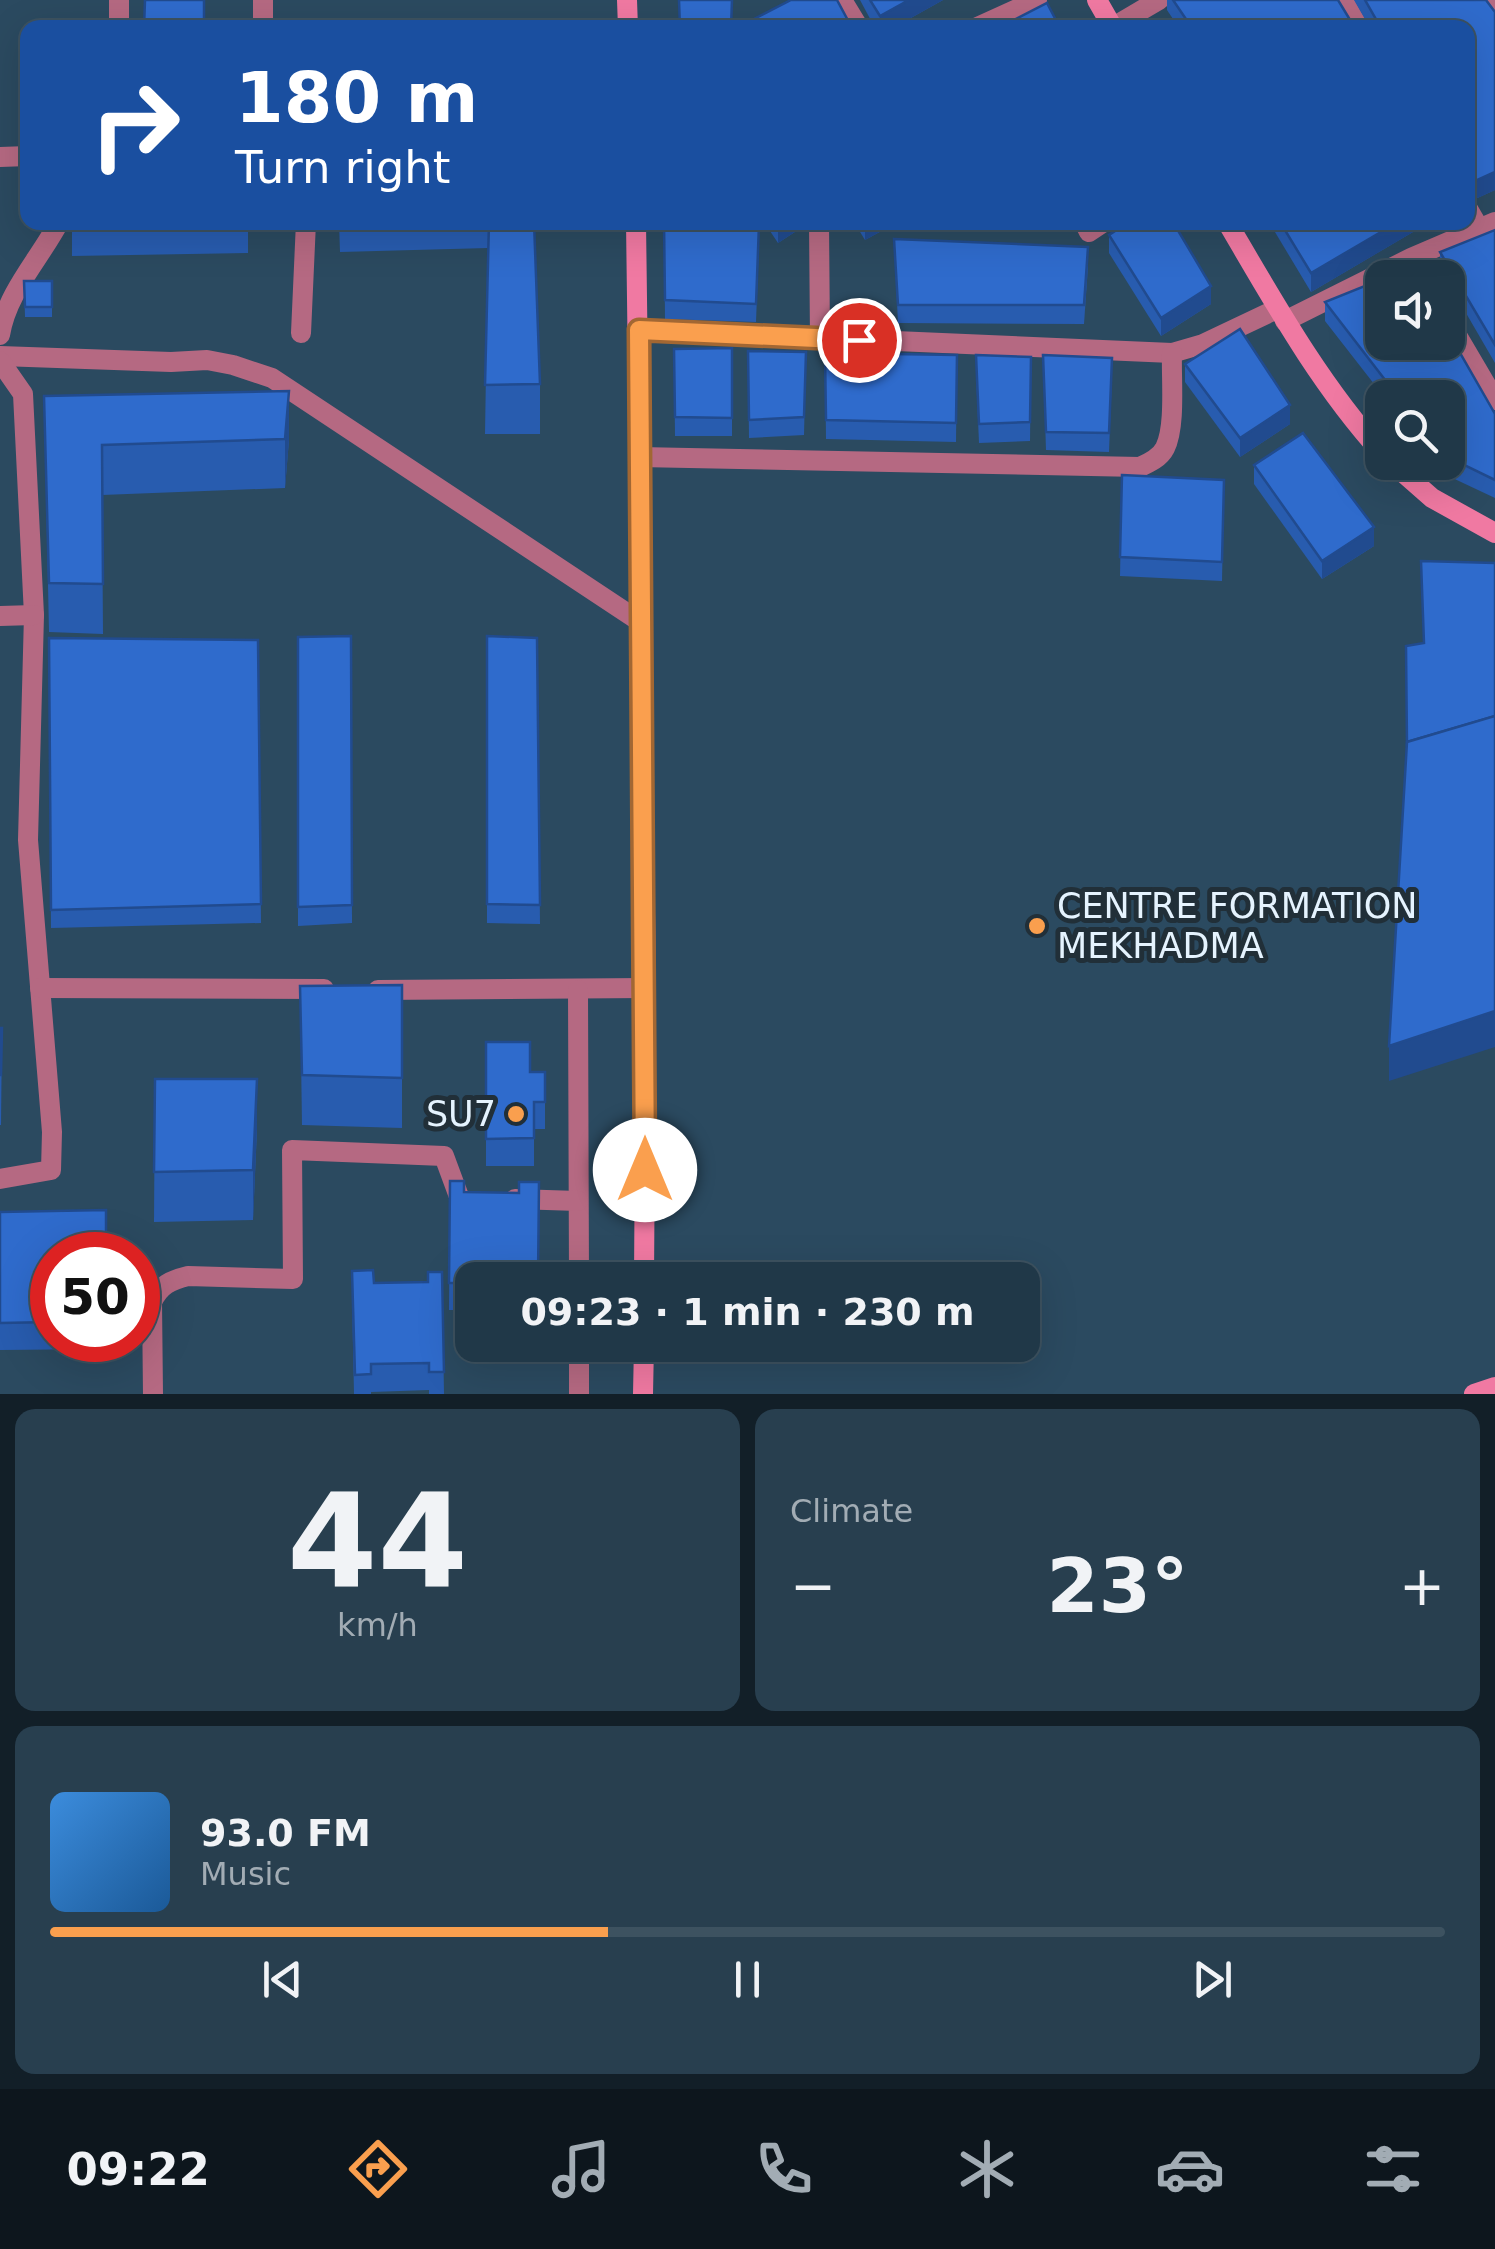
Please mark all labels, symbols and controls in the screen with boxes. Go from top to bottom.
text: 180 m [235,57,478,139]
icon: right [70,60,200,190]
text: Turn right [235,141,450,194]
map controls [1365,260,1465,480]
button: sound [1365,260,1465,360]
pin [817,298,902,383]
icon: arrive [832,313,887,368]
button: search [1365,380,1465,480]
place label: CENTRE FORMATION MEKHADMA [1057,886,1418,966]
marker: CENTRE FORMATION MEKHADMA [1026,915,1048,937]
place label: SU7 [426,1094,496,1134]
marker: SU7 [505,1103,527,1125]
position arrow [593,1118,697,1222]
speed limit sign: 50 [30,1232,160,1362]
text: 09:23 · 1 min · 230 m [520,1290,975,1334]
text: 44 [287,1465,468,1617]
text: Climate [790,1492,913,1530]
text: 23° [1047,1542,1188,1630]
text: − [790,1554,836,1618]
text: + [1399,1554,1445,1618]
text: km/h [337,1606,418,1644]
text: 93.0 FM [200,1811,371,1855]
text: Music [200,1855,291,1893]
icon: previous [255,1952,310,2007]
icon: pause [720,1952,775,2007]
icon: next [1185,1952,1240,2007]
icon: directions [343,2134,413,2204]
icon: music [546,2134,616,2204]
icon: phone [749,2134,819,2204]
icon: climate [952,2134,1022,2204]
icon: car [1155,2134,1225,2204]
icon: filters [1358,2134,1428,2204]
text: 09:22 [67,2143,210,2196]

